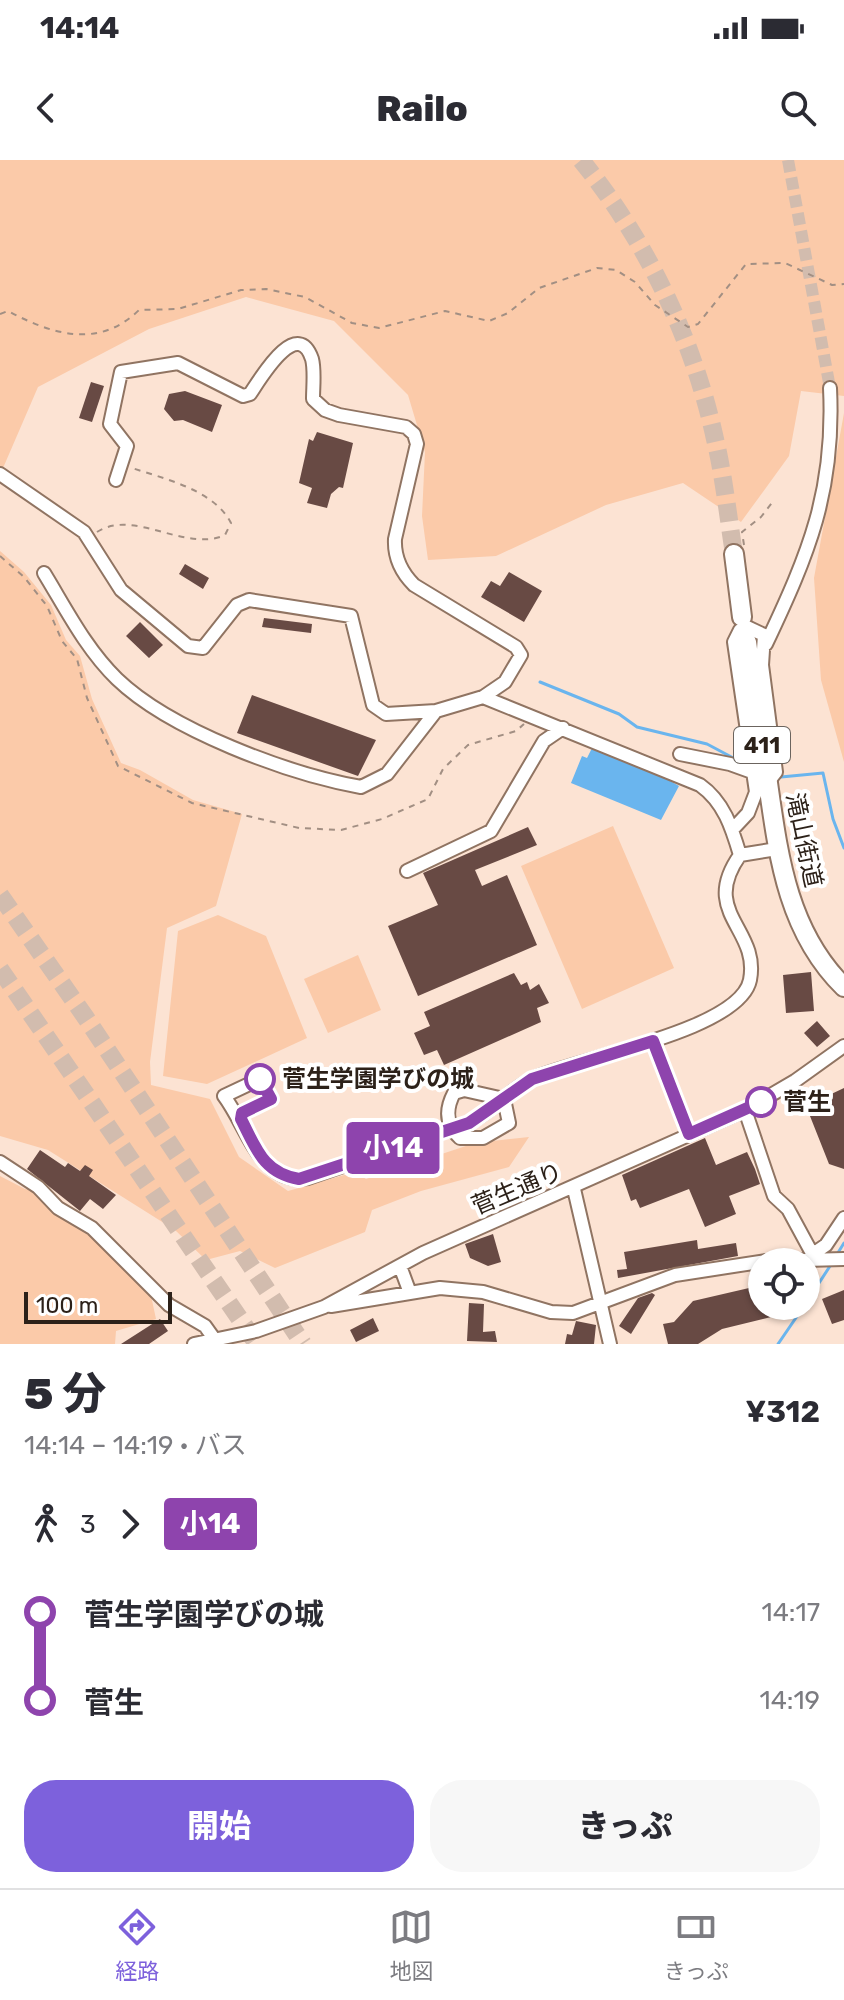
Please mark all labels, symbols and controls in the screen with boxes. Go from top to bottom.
text: 14:14 [40,10,120,46]
icon: back [24,86,68,130]
icon: search [776,86,820,130]
text: Railo [376,87,468,130]
road number: 411 [734,727,790,763]
street label: 滝山街道 [780,790,828,890]
marker: 菅生学園学びの城 [245,1064,275,1094]
place label: 菅生学園学びの城 [282,1065,474,1093]
marker: 菅生 [746,1087,776,1117]
place label: 菅生 [783,1088,831,1116]
line badge: 小14 [347,1122,439,1174]
text: 小14 [362,1131,424,1164]
street label: 菅生通り [467,1157,567,1221]
map controls [748,1248,820,1320]
button: locate [748,1248,820,1320]
scale bar [24,1288,172,1324]
text: 100 m [36,1292,98,1319]
text: 5 分 [24,1368,106,1420]
text: ¥312 [746,1394,820,1430]
text: 14:14 – 14:19 · バス [24,1430,247,1461]
icon: walk [24,1502,68,1546]
icon: forward [108,1502,152,1546]
text: 小14 [180,1507,241,1540]
text: 3 [80,1509,96,1540]
text: 菅生学園学びの城 [84,1597,324,1633]
text: 14:17 [762,1597,820,1628]
text: 菅生 [84,1685,144,1721]
text: 14:19 [760,1685,820,1716]
button: 開始 [24,1780,414,1872]
button: きっぷ [430,1780,820,1872]
tab: 経路 [115,1905,159,1985]
tab: 地図 [389,1905,433,1985]
tab: きっぷ [664,1905,729,1985]

